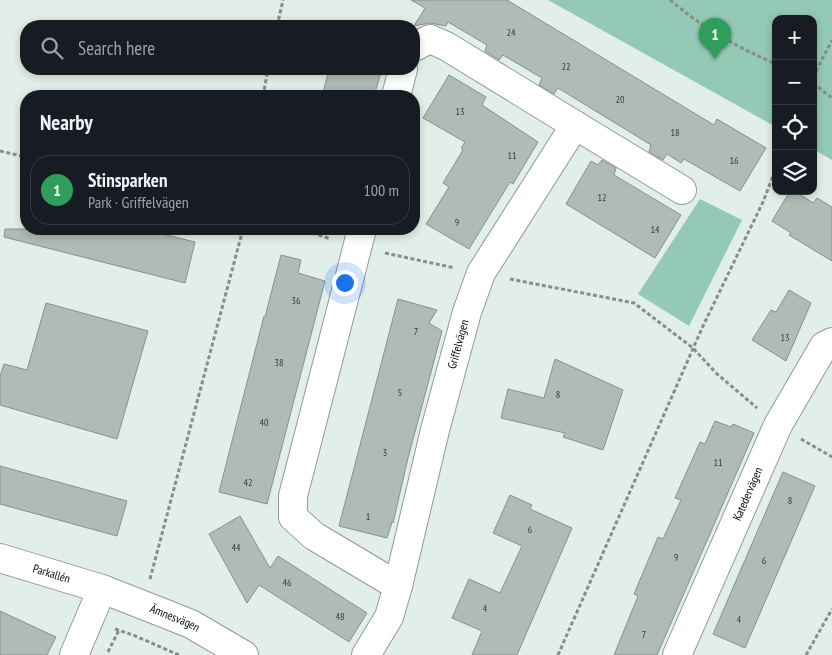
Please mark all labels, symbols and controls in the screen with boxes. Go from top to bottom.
map controls [772,15,817,195]
button: + [772,15,817,60]
pin: 1 [699,18,731,59]
search box [20,20,420,75]
house number: 24 [507,26,516,39]
icon: search [38,34,66,62]
text: Search here [78,36,155,60]
house number: 22 [562,60,571,73]
button: − [772,60,817,105]
house number: 20 [616,93,625,106]
house number: 13 [456,105,465,118]
button: locate [772,105,817,150]
text: Nearby [40,109,93,136]
house number: 18 [671,126,680,139]
house number: 11 [508,149,517,162]
button: layers [772,150,817,195]
house number: 16 [730,154,739,167]
text: Stinsparken [88,168,168,192]
text: 1 [53,180,61,200]
text: 100 m [364,180,399,200]
house number: 12 [598,191,607,204]
text: Park · Griffelvägen [88,192,189,212]
house number: 9 [455,216,459,229]
house number: 14 [651,223,660,236]
your location [332,270,358,296]
house number: 36 [292,294,301,307]
street label: Griffelvägen [444,318,472,370]
house number: 7 [414,325,418,338]
house number: 13 [781,331,790,344]
house number: 38 [275,356,284,369]
house number: 5 [398,386,402,399]
house number: 8 [556,388,560,401]
house number: 40 [260,416,269,429]
house number: 3 [383,446,387,459]
house number: 11 [714,456,723,469]
street label: Katedervägen [729,465,766,523]
house number: 42 [244,476,253,489]
house number: 8 [788,494,792,507]
house number: 1 [366,510,370,523]
house number: 6 [528,523,533,536]
house number: 44 [232,541,241,554]
house number: 9 [674,551,678,564]
house number: 6 [762,554,767,567]
street label: Parkallén [31,560,72,586]
house number: 46 [283,576,292,589]
street label: Ämnesvägen [148,601,203,635]
house number: 4 [483,602,488,615]
house number: 48 [336,610,345,623]
house number: 4 [737,613,742,626]
house number: 7 [642,628,646,641]

